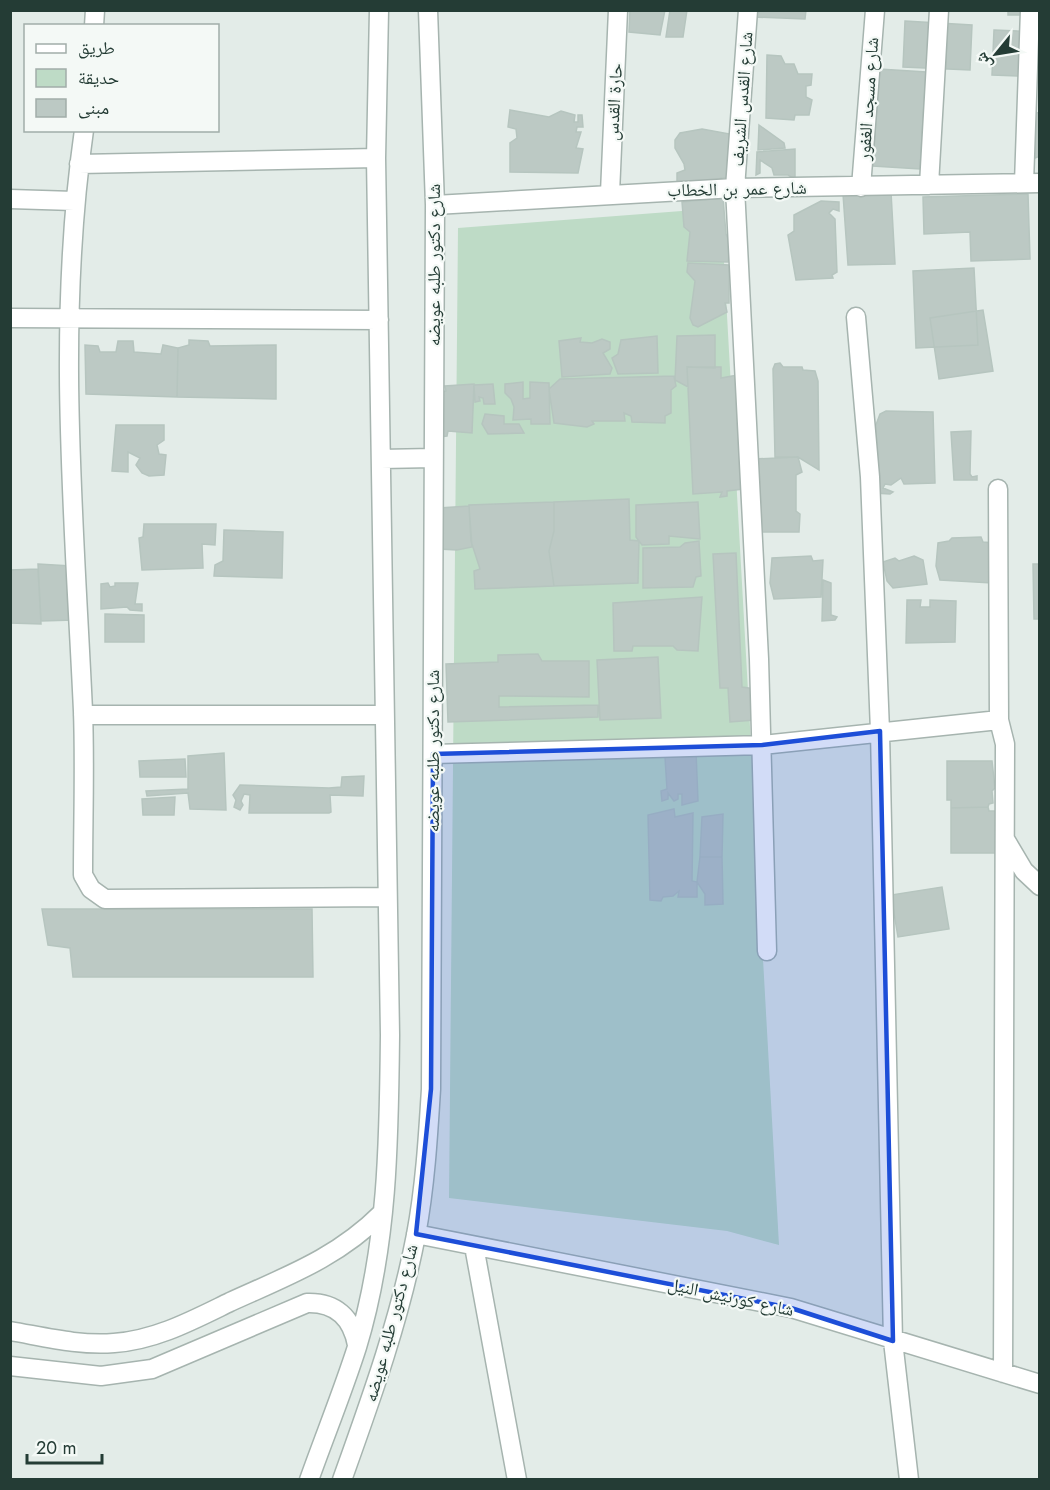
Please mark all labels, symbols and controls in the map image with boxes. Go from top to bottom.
legend [24,24,219,132]
north arrow [966,24,1026,84]
street label: شارع القدس الشريف [724,31,760,167]
text: طريق [78,35,115,61]
street label: شارع مسجد الغفور [851,36,885,163]
text: ش [969,48,998,74]
street label: حارة القدس [599,63,629,141]
text: حديقة [78,65,119,91]
text: مبنى [78,95,109,121]
street label: شارع عمر بن الخطاب [667,175,807,203]
street label: شارع دكتور طلبه عويضه [421,184,447,346]
street label: شارع دكتور طلبه عويضه [420,670,446,832]
street label: شارع دكتور طلبه عويضه [357,1241,425,1405]
street label: شارع كورنيش النيل [666,1271,796,1323]
scale bar [27,1427,102,1465]
text: 20 m [36,1435,76,1461]

